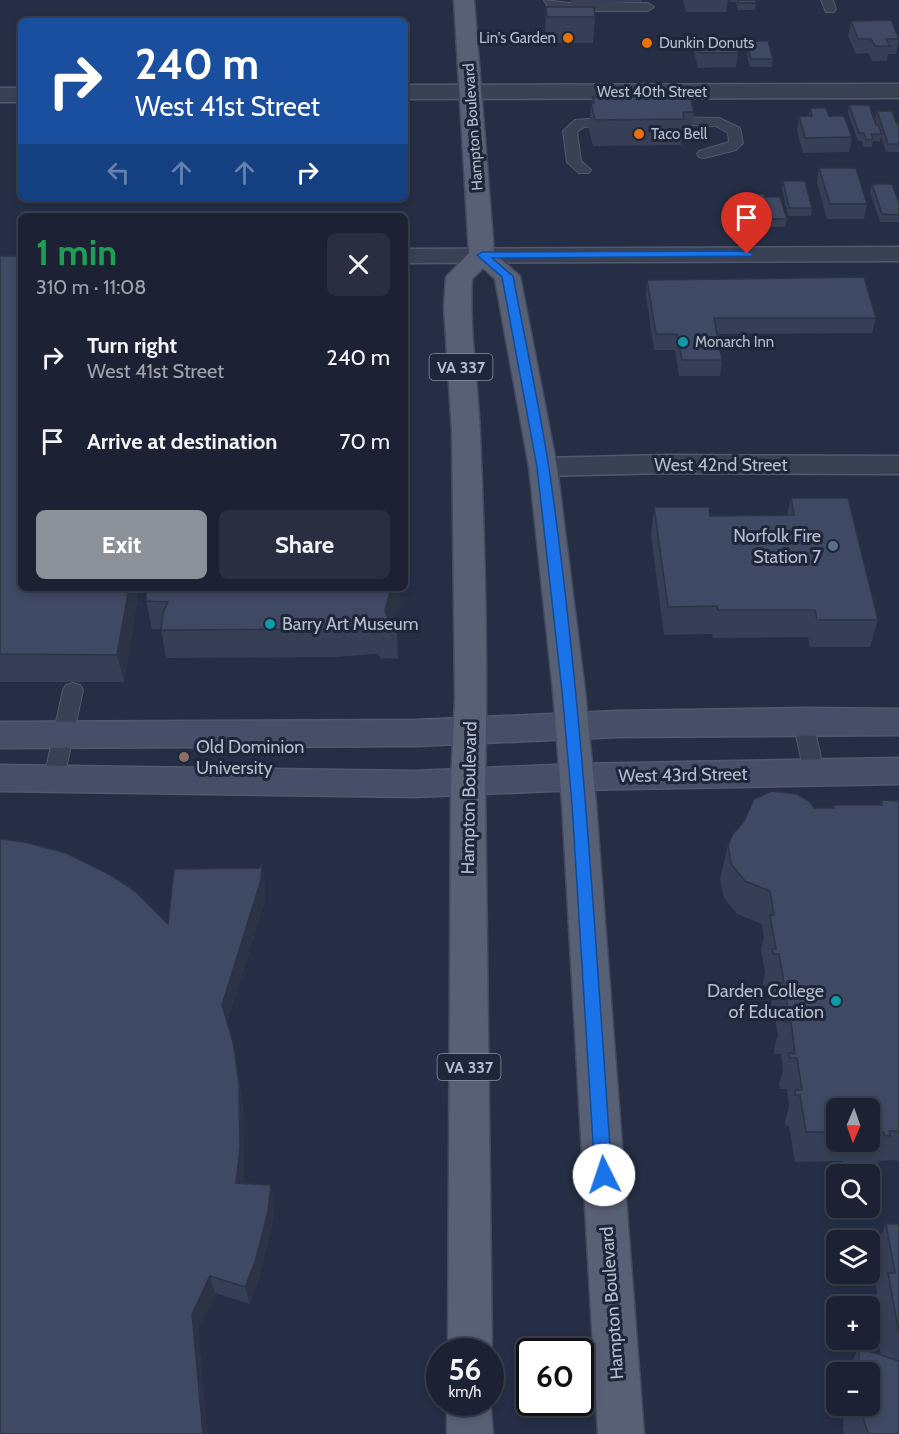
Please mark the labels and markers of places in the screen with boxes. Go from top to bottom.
place label: Lin's Garden [479,29,556,47]
marker: Lin's Garden [561,31,575,45]
place label: Dunkin Donuts [659,34,754,52]
marker: Dunkin Donuts [640,36,654,50]
place label: Taco Bell [651,125,708,143]
marker: Taco Bell [632,127,646,141]
pin [721,192,772,254]
place label: Monarch Inn [695,333,774,351]
marker: Monarch Inn [676,335,690,349]
place label: Norfolk Fire Station 7 [733,525,821,568]
marker: Norfolk Fire Station 7 [826,539,840,553]
place label: Barry Art Museum [282,613,419,635]
marker: Barry Art Museum [263,617,277,631]
place label: Old Dominion University [196,736,304,779]
marker: Old Dominion University [177,750,191,764]
place label: Darden College of Education [707,980,824,1023]
marker: Darden College of Education [829,994,843,1008]

